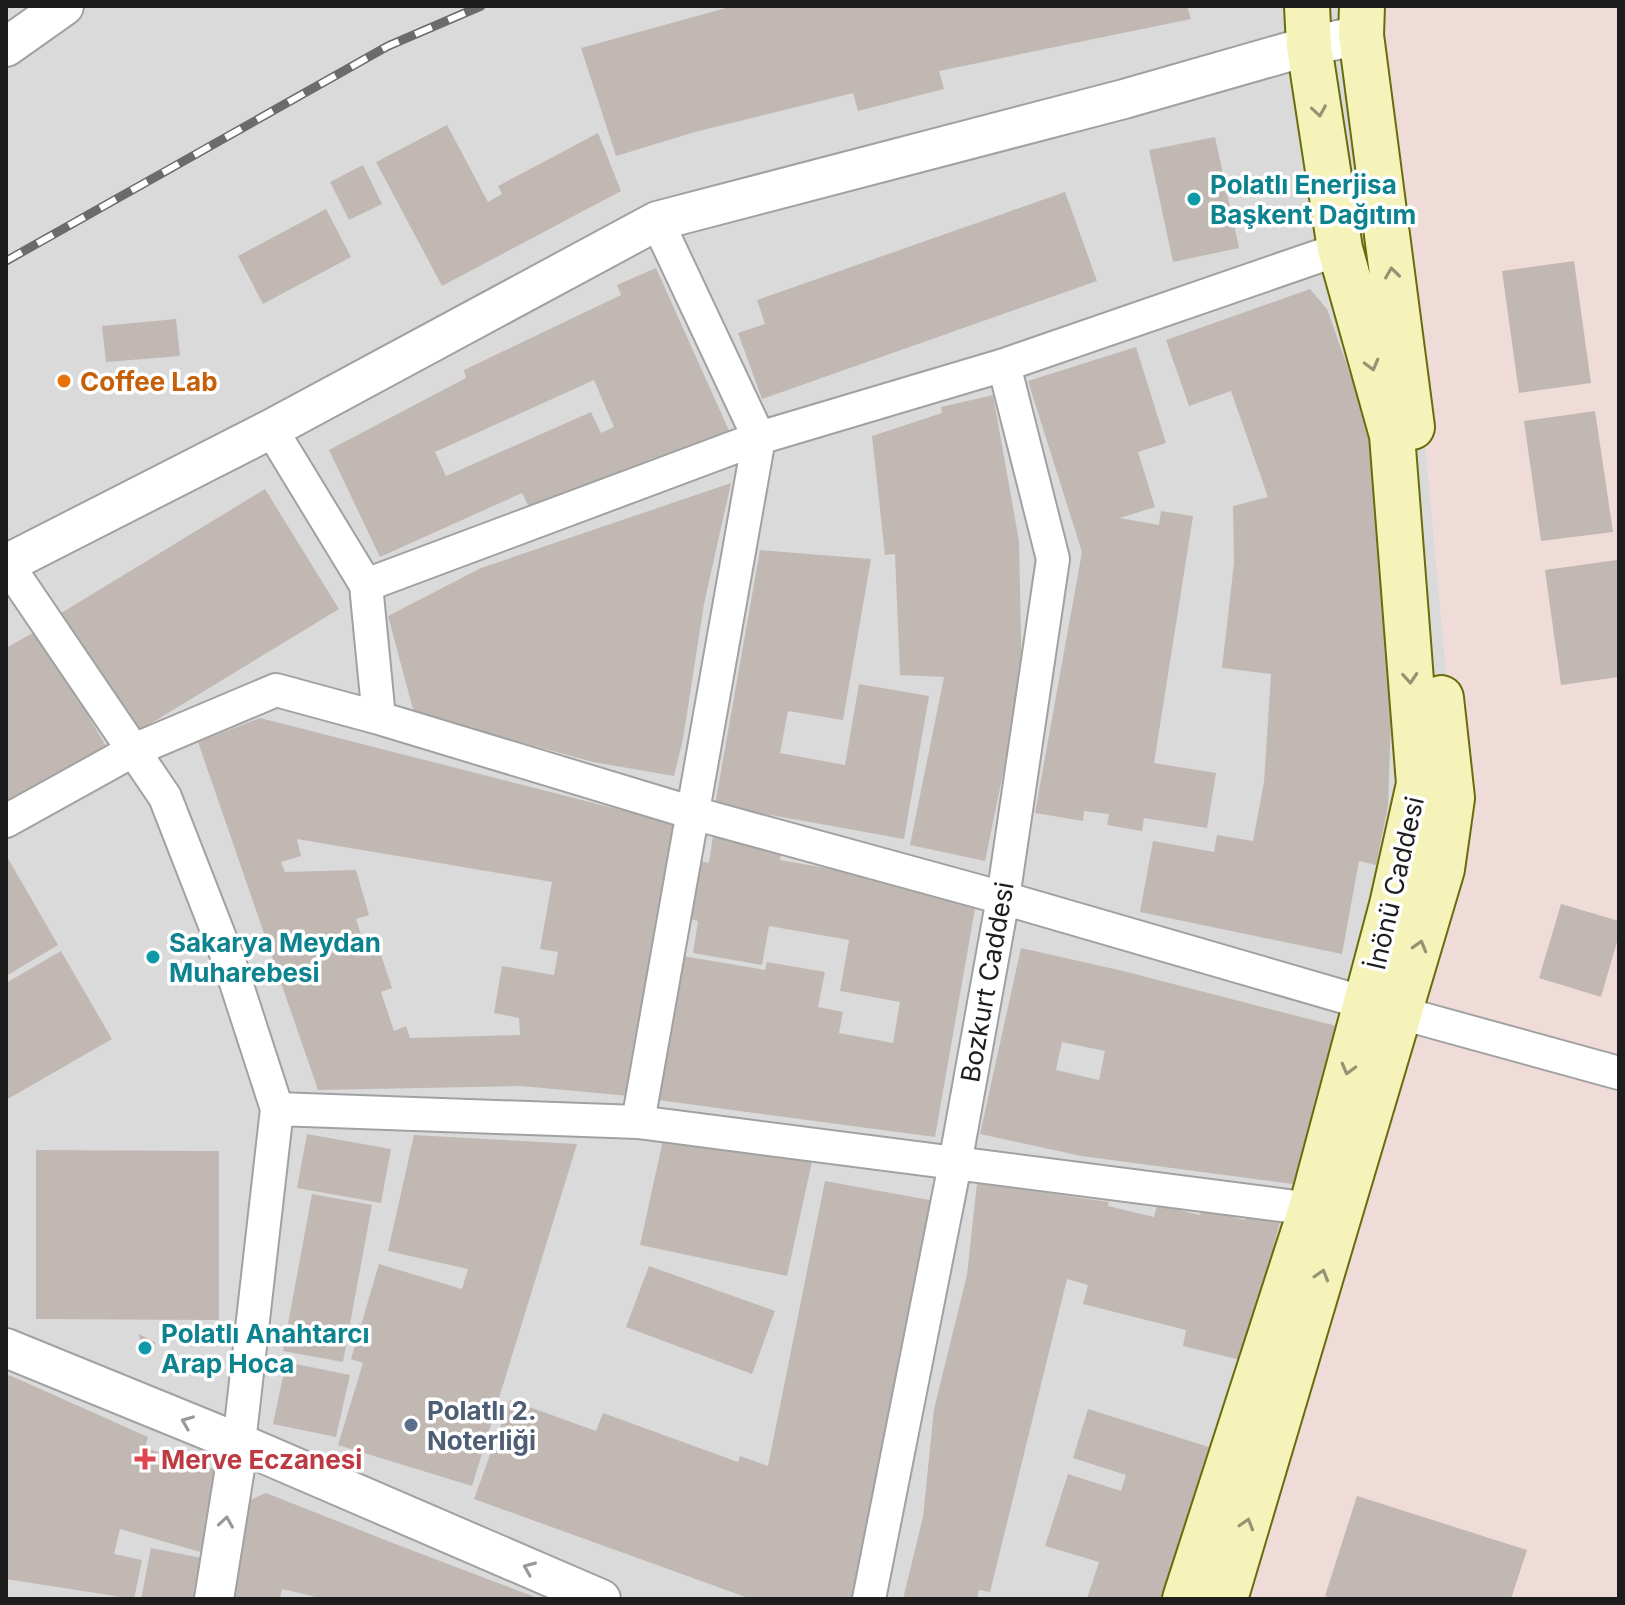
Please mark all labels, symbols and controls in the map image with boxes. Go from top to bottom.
one-way arrow [1310,104,1327,118]
place label: Polatlı Enerjisa Başkent Dağıtım [1210,169,1416,230]
marker: Polatlı Enerjisa Başkent Dağıtım [1185,190,1203,208]
one-way arrow [1384,266,1401,280]
one-way arrow [1363,358,1380,372]
place label: Coffee Lab [80,366,218,397]
marker: Coffee Lab [55,372,73,390]
one-way arrow [1401,672,1418,685]
street label: İnönü Caddesi [1360,793,1430,973]
street label: Bozkurt Caddesi [954,879,1020,1085]
place label: Sakarya Meydan Muharebesi [169,927,381,988]
one-way arrow [1411,939,1427,953]
marker: Sakarya Meydan Muharebesi [144,948,162,966]
one-way arrow [1341,1061,1358,1075]
one-way arrow [1313,1269,1329,1283]
place label: Polatlı Anahtarcı Arap Hoca [161,1318,369,1379]
marker: Polatlı Anahtarcı Arap Hoca [136,1339,154,1357]
place label: Polatlı 2. Noterliği [427,1395,537,1456]
one-way arrow [181,1415,195,1431]
marker: Polatlı 2. Noterliği [402,1416,420,1434]
place label: Merve Eczanesi [161,1444,362,1475]
marker: Merve Eczanesi [136,1450,154,1468]
one-way arrow [217,1515,234,1529]
one-way arrow [1238,1518,1254,1532]
one-way arrow [523,1562,537,1578]

